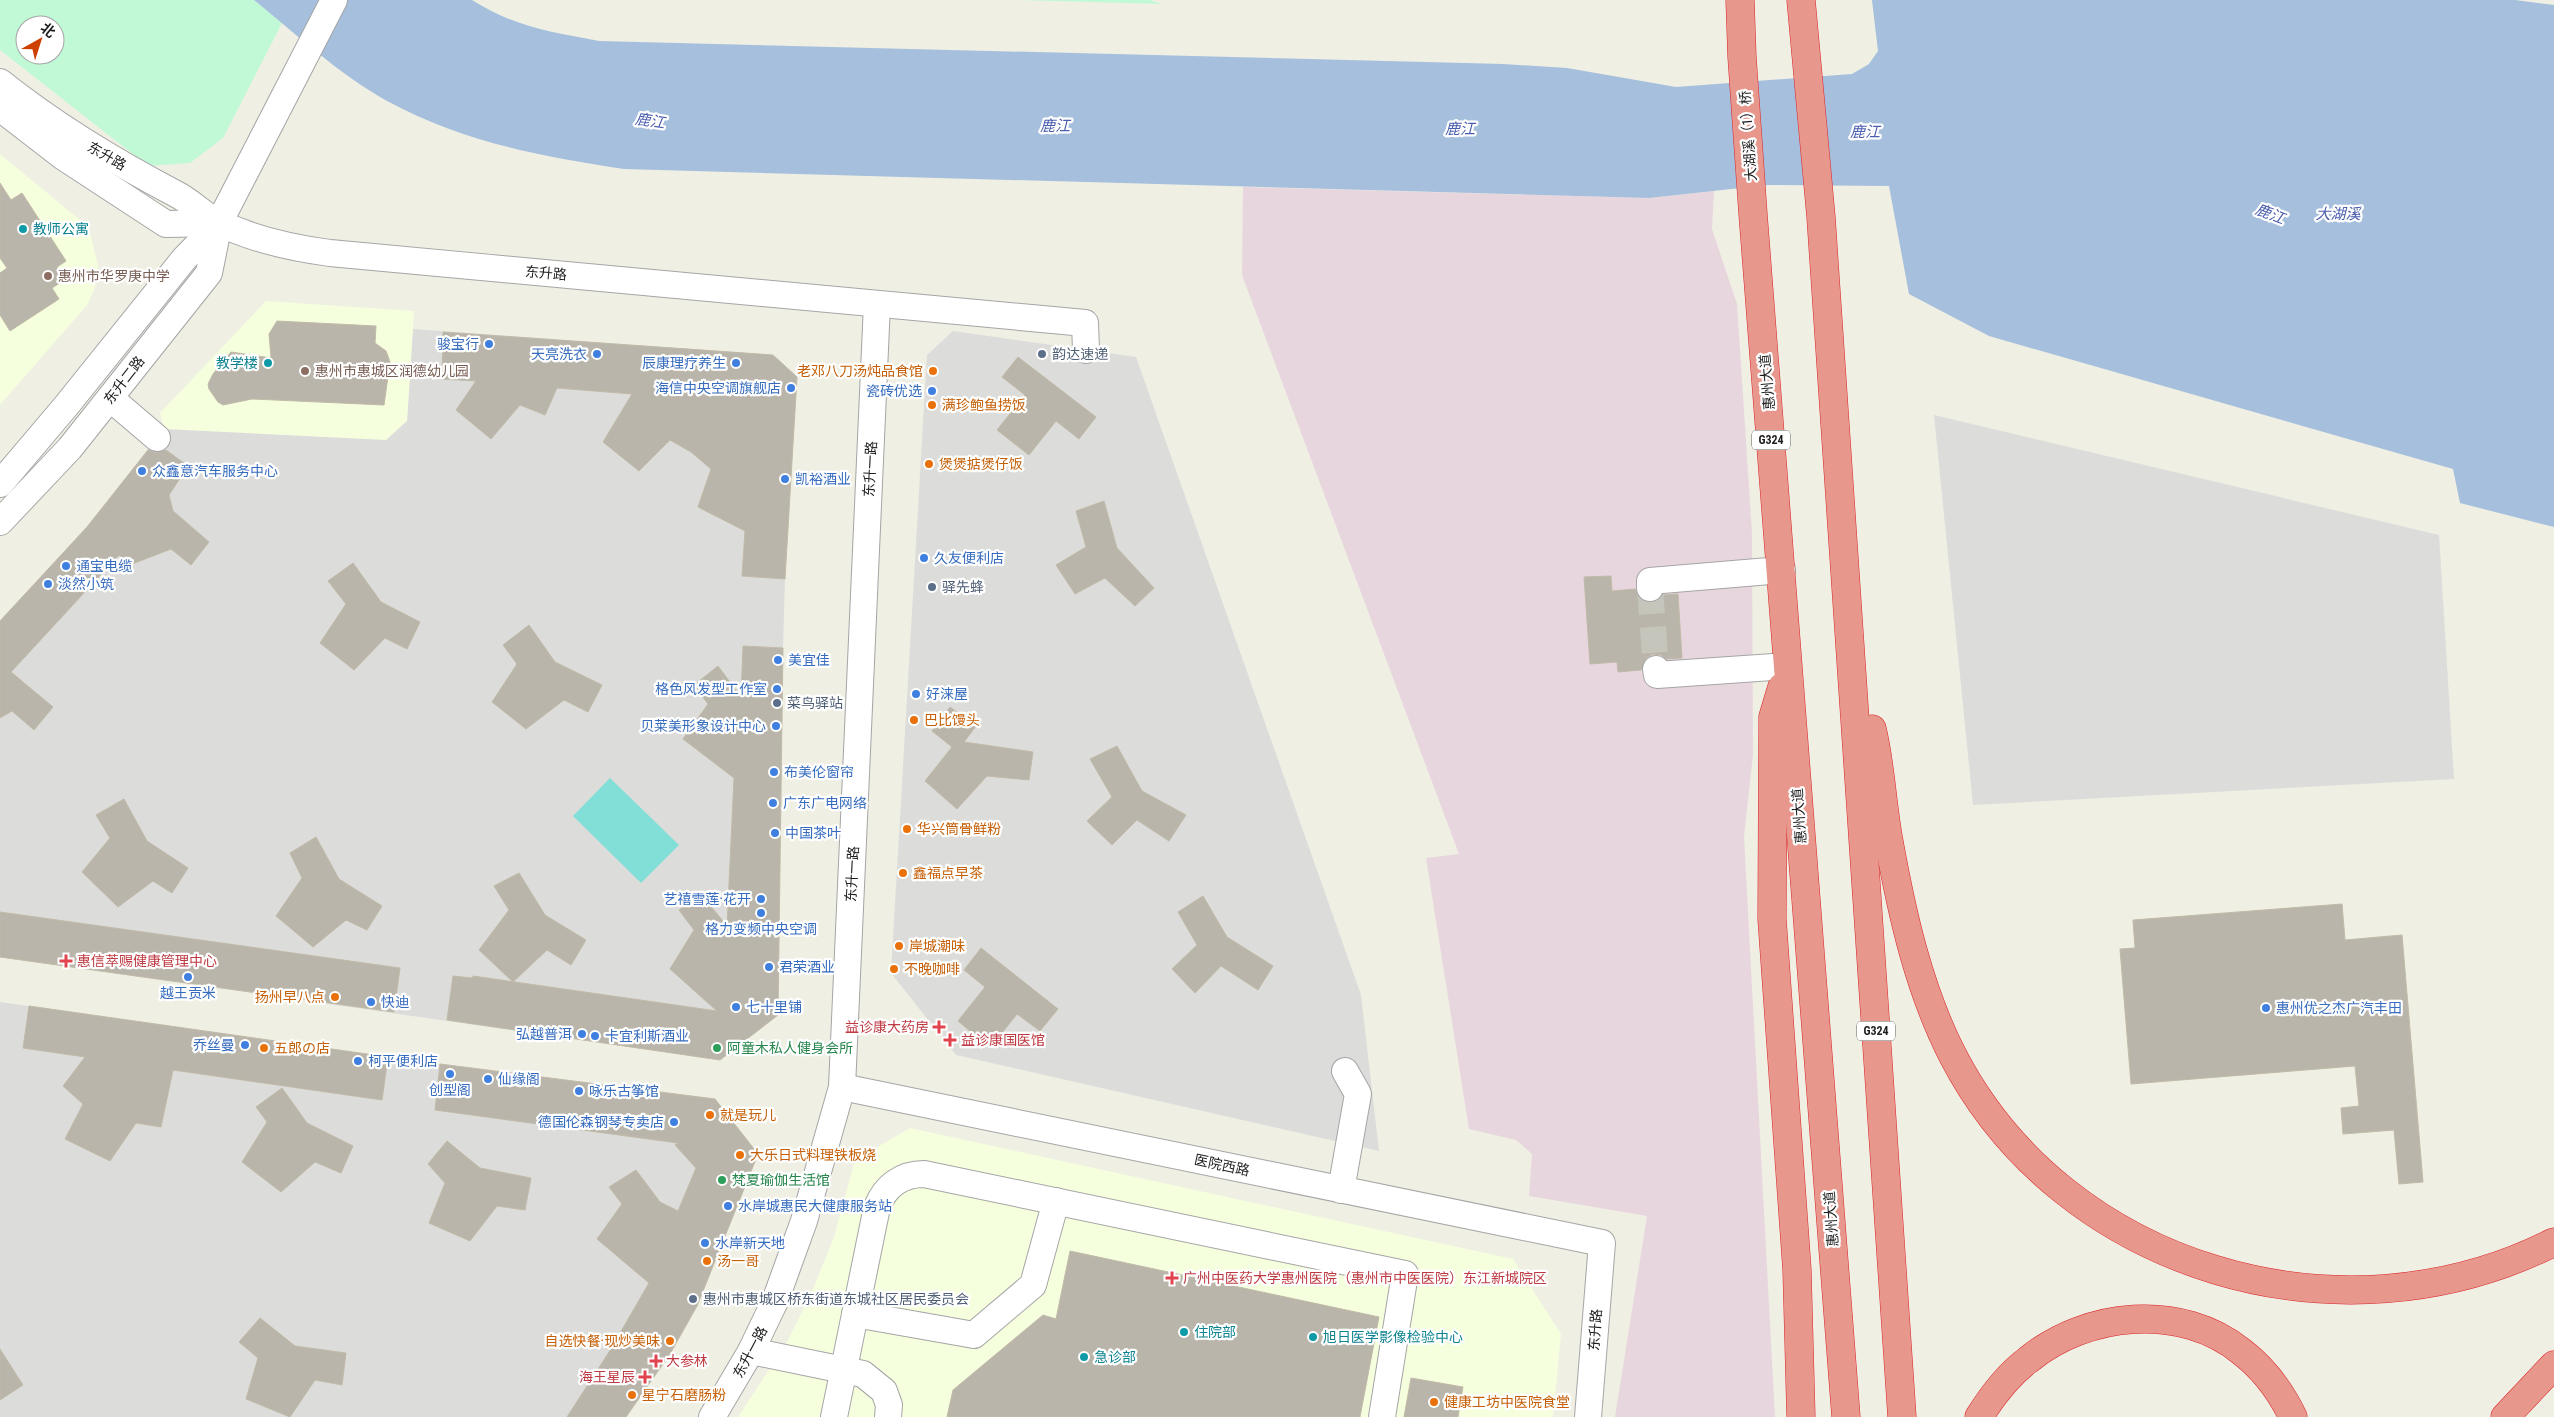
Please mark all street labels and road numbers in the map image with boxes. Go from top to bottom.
street label: 大湖溪（1）桥 [1737,90,1759,182]
street label: 东升路 [85,139,129,173]
street label: 东升路 [524,263,568,283]
street label: 东升二路 [100,353,148,407]
street label: 惠州大道 [1757,353,1777,411]
road number: G324 [1752,430,1790,450]
street label: 东升一路 [861,441,879,497]
street label: 惠州大道 [1789,788,1809,844]
street label: 东升一路 [843,846,861,902]
road number: G324 [1857,1021,1895,1040]
street label: 医院西路 [1193,1151,1251,1179]
street label: 惠州大道 [1821,1191,1841,1247]
street label: 东升路 [1586,1308,1604,1352]
street label: 东升一路 [730,1324,770,1380]

